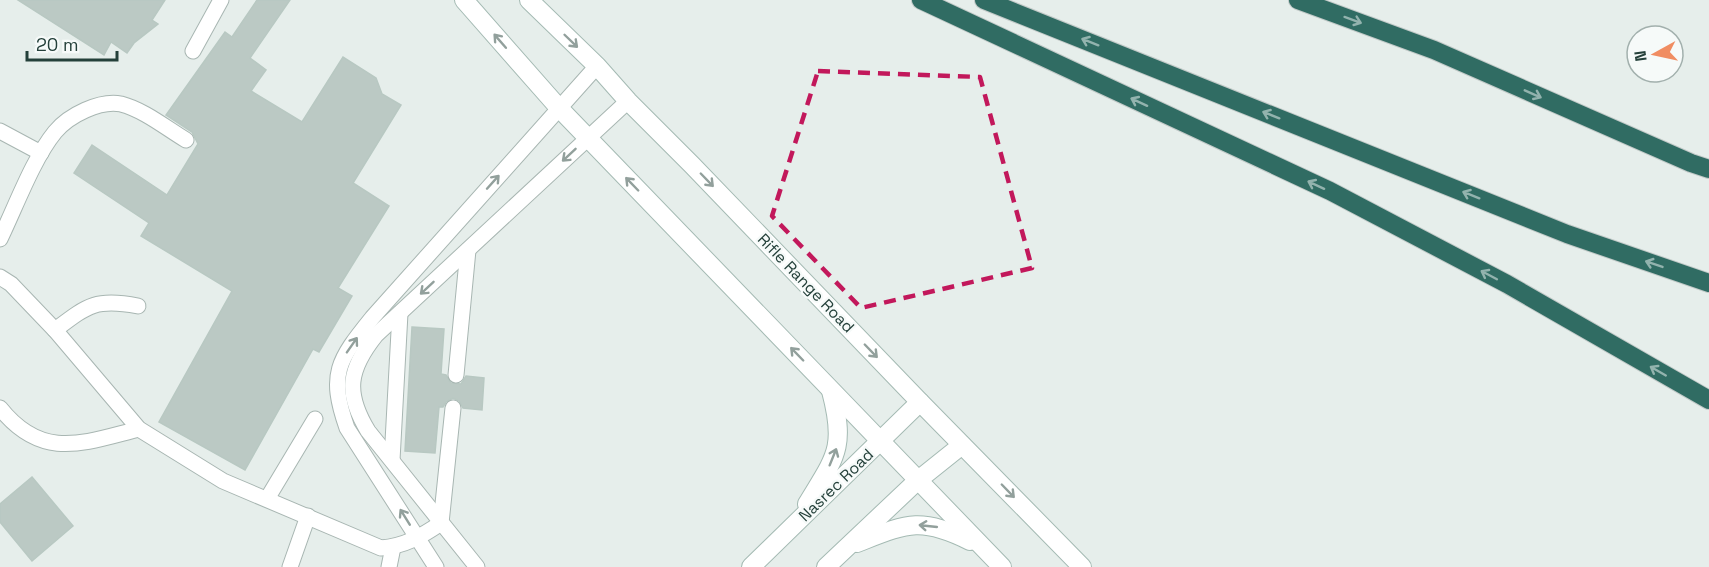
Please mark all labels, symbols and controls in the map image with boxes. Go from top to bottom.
one-way arrow [1343,16,1361,27]
scale bar [27,24,117,62]
north arrow [1625,24,1685,84]
text: 20 m [36,33,79,56]
one-way arrow [493,34,507,49]
one-way arrow [564,34,579,48]
one-way arrow [1081,36,1100,47]
text: N [1629,49,1652,63]
one-way arrow [1523,89,1542,100]
one-way arrow [1131,96,1149,107]
one-way arrow [1262,109,1280,120]
one-way arrow [562,148,577,162]
one-way arrow [700,173,715,188]
one-way arrow [486,175,500,190]
one-way arrow [625,176,640,191]
one-way arrow [1307,178,1325,190]
one-way arrow [1462,189,1481,200]
street label: Rifle Range Road [753,229,859,337]
one-way arrow [1645,257,1664,268]
one-way arrow [1480,269,1498,280]
one-way arrow [419,281,434,296]
one-way arrow [346,337,358,353]
one-way arrow [864,344,879,359]
one-way arrow [790,347,804,362]
one-way arrow [1650,365,1668,376]
street label: Nasrec Road [794,444,878,526]
one-way arrow [829,449,840,467]
one-way arrow [1000,483,1015,498]
one-way arrow [398,509,411,526]
one-way arrow [919,520,939,531]

